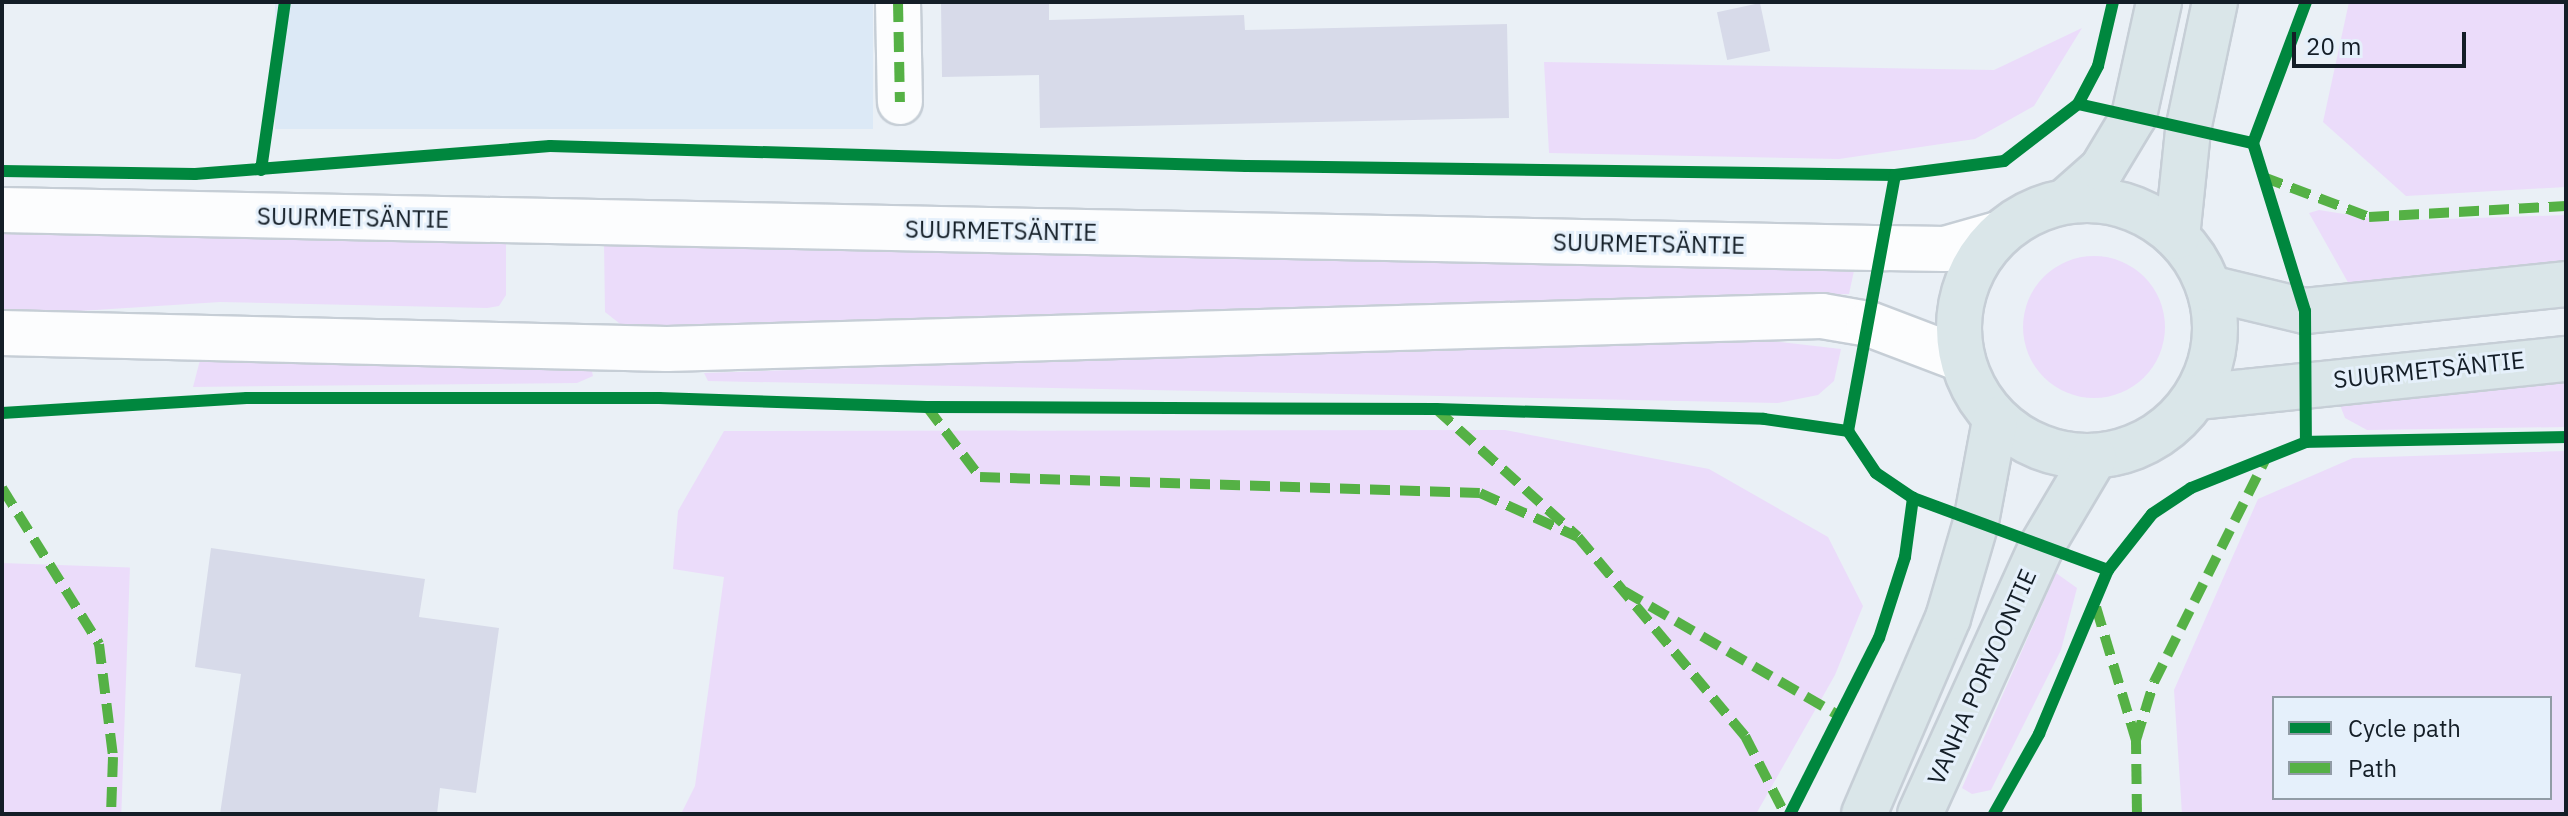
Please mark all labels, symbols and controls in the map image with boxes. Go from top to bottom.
scale bar [2296,16,2470,66]
text: 20 m [2306,30,2361,62]
street label: SUURMETSÄNTIE [257,202,449,234]
street label: SUURMETSÄNTIE [905,215,1097,247]
street label: SUURMETSÄNTIE [1553,228,1745,260]
street label: SUURMETSÄNTIE [2332,346,2526,394]
street label: VANHA PORVOONTIE [1922,565,2042,789]
legend [2272,696,2552,800]
text: Cycle path [2348,712,2461,744]
text: Path [2348,752,2397,784]

